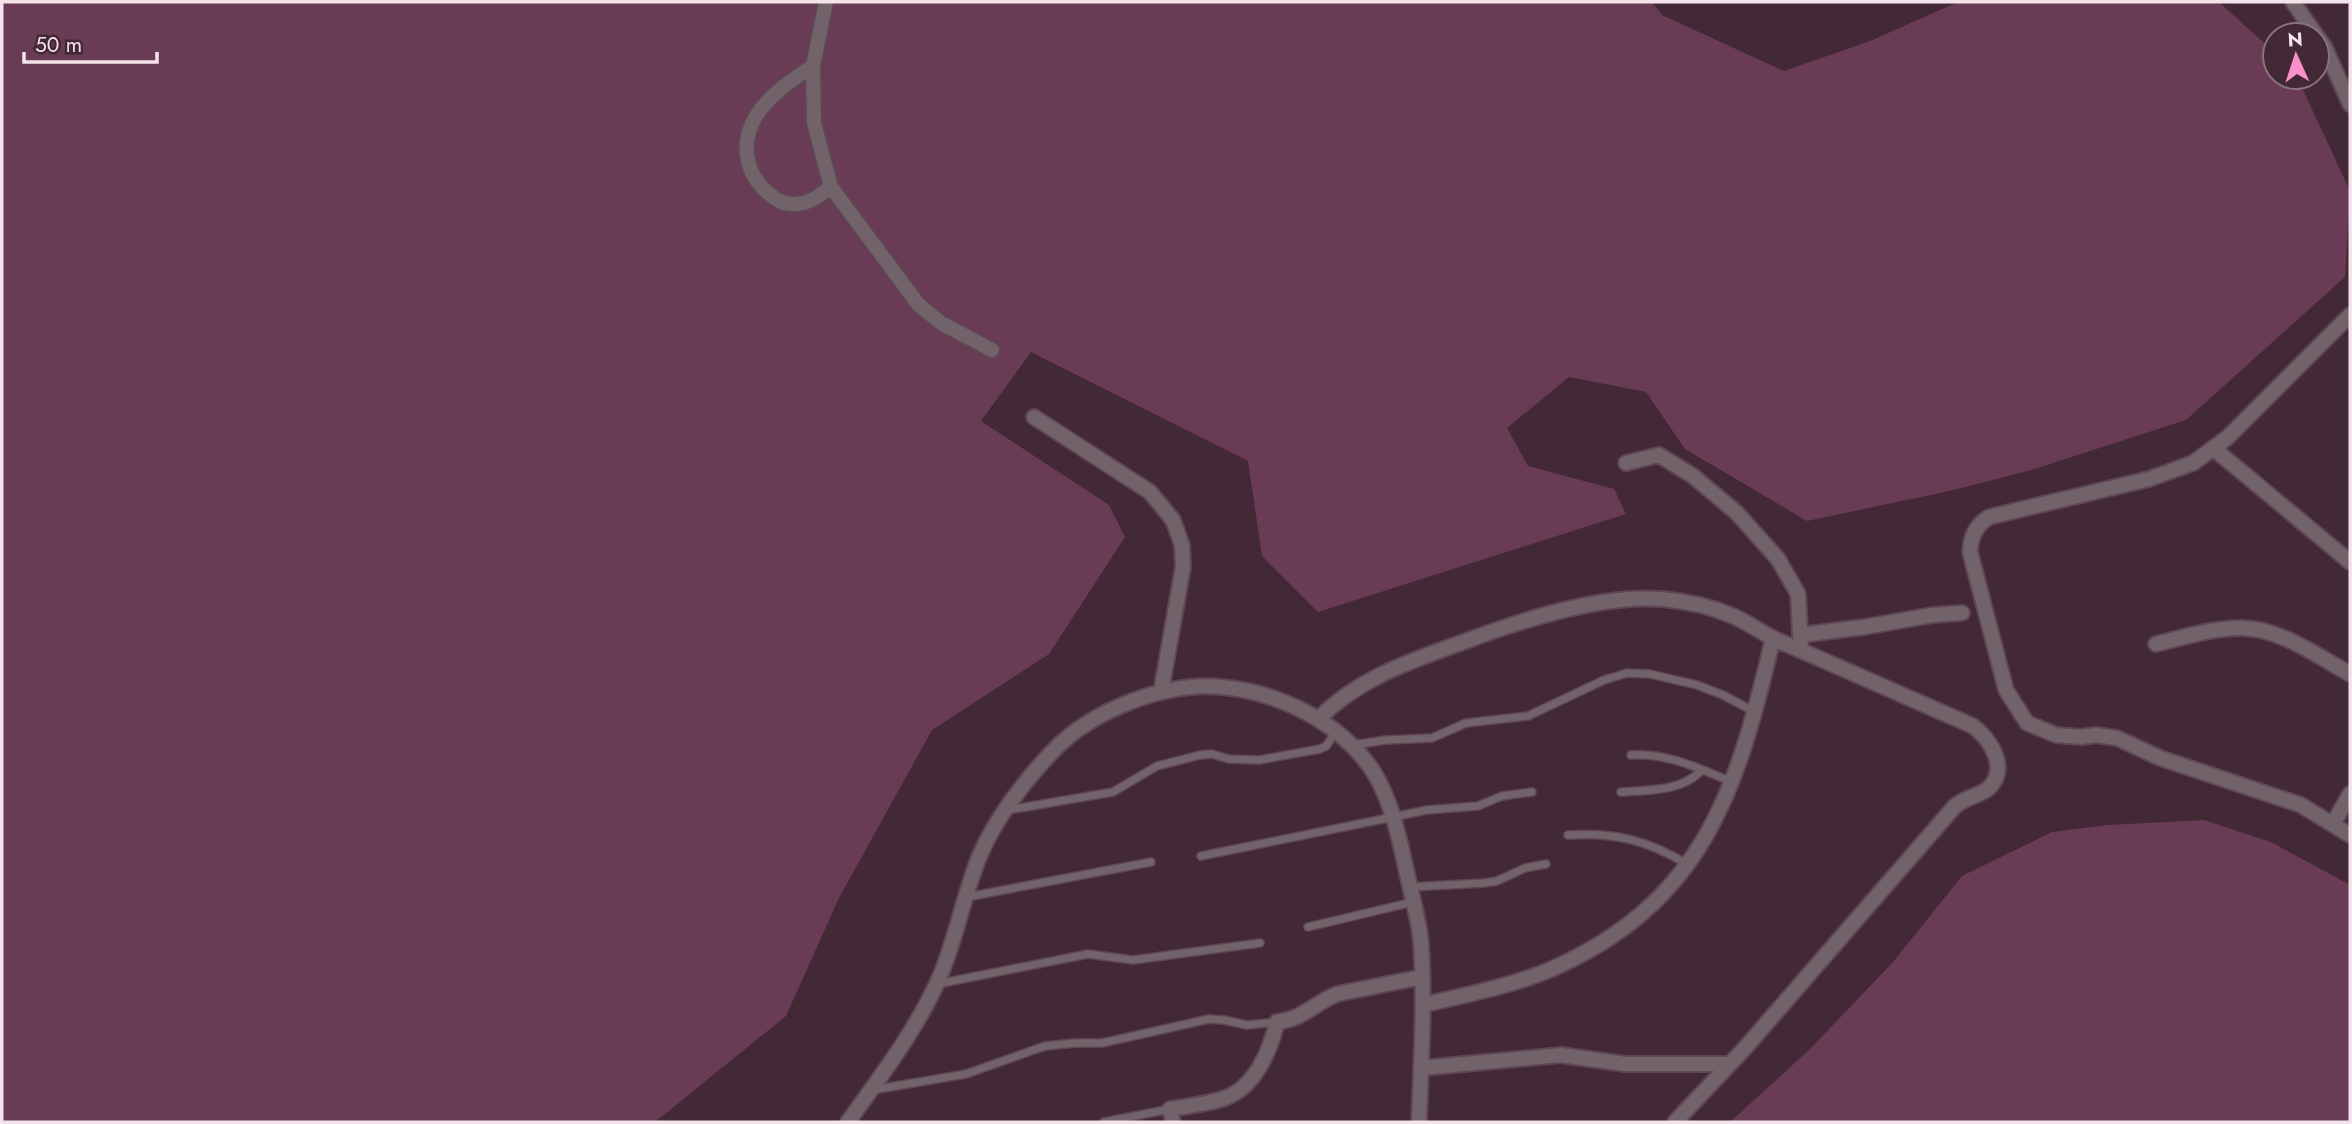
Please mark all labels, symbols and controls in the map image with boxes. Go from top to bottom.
scale bar [24,21,158,65]
north arrow [2261,21,2331,91]
text: N [2287,26,2303,53]
text: 50 m [35,30,82,60]

